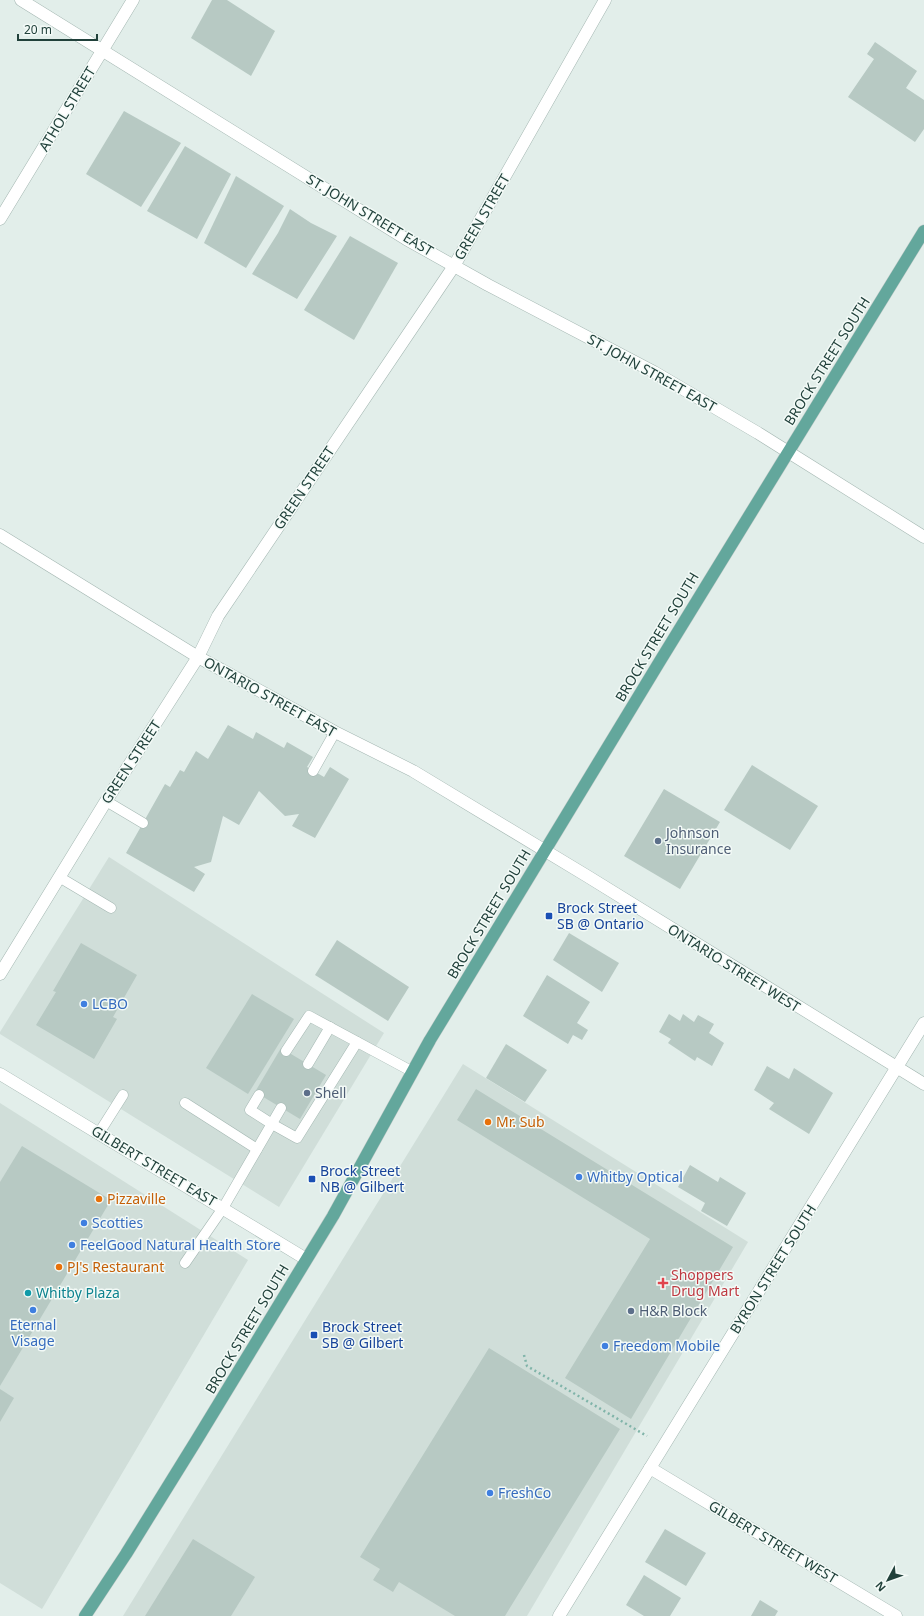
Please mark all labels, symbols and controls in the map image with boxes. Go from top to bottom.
scale bar [18,16,97,42]
text: 20 m [24,21,52,38]
street label: ATHOL STREET [34,63,99,155]
street label: ST. JOHN STREET EAST [303,169,437,260]
street label: GREEN STREET [449,170,514,263]
street label: BROCK STREET SOUTH [779,293,874,429]
street label: ST. JOHN STREET EAST [584,329,720,416]
street label: GREEN STREET [269,442,338,533]
street label: BROCK STREET SOUTH [610,568,703,705]
street label: ONTARIO STREET EAST [201,652,340,741]
street label: GREEN STREET [96,716,165,807]
place label: Johnson Insurance [664,823,731,858]
marker: Johnson Insurance [653,836,663,846]
street label: BROCK STREET SOUTH [442,845,535,982]
place label: Brock Street SB @ Ontario [557,898,644,933]
marker: Brock Street SB @ Ontario [544,911,554,921]
street label: ONTARIO STREET WEST [664,919,804,1016]
place label: LCBO [92,994,128,1013]
marker: LCBO [79,999,89,1009]
place label: Shell [315,1083,346,1102]
marker: Shell [302,1088,312,1098]
place label: Mr. Sub [496,1112,545,1131]
marker: Mr. Sub [483,1117,493,1127]
street label: GILBERT STREET EAST [88,1121,220,1211]
place label: Brock Street NB @ Gilbert [320,1161,404,1196]
place label: Whitby Optical [587,1167,683,1186]
marker: Whitby Optical [574,1172,584,1182]
marker: Brock Street NB @ Gilbert [307,1174,317,1184]
place label: Pizzaville [107,1189,166,1208]
marker: Pizzaville [94,1194,104,1204]
street label: BYRON STREET SOUTH [725,1200,820,1337]
place label: Scotties [92,1213,143,1232]
marker: Scotties [79,1218,89,1228]
place label: FeelGood Natural Health Store [80,1235,281,1254]
marker: FeelGood Natural Health Store [67,1240,77,1250]
place label: PJ's Restaurant [67,1257,164,1276]
street label: BROCK STREET SOUTH [200,1260,293,1397]
marker: PJ's Restaurant [54,1262,64,1272]
place label: Shoppers Drug Mart [671,1265,739,1300]
marker: Shoppers Drug Mart [658,1278,668,1288]
place label: Whitby Plaza [36,1283,120,1302]
marker: Whitby Plaza [23,1288,33,1298]
place label: H&R Block [639,1301,708,1320]
marker: Eternal Visage [28,1305,38,1315]
marker: H&R Block [626,1306,636,1316]
place label: Eternal Visage [10,1315,56,1350]
place label: Brock Street SB @ Gilbert [322,1317,403,1352]
marker: Brock Street SB @ Gilbert [309,1330,319,1340]
place label: Freedom Mobile [613,1336,720,1355]
marker: Freedom Mobile [600,1341,610,1351]
place label: FreshCo [498,1483,551,1502]
marker: FreshCo [485,1488,495,1498]
street label: GILBERT STREET WEST [705,1496,841,1588]
north arrow [868,1560,908,1600]
text: N [871,1579,889,1595]

